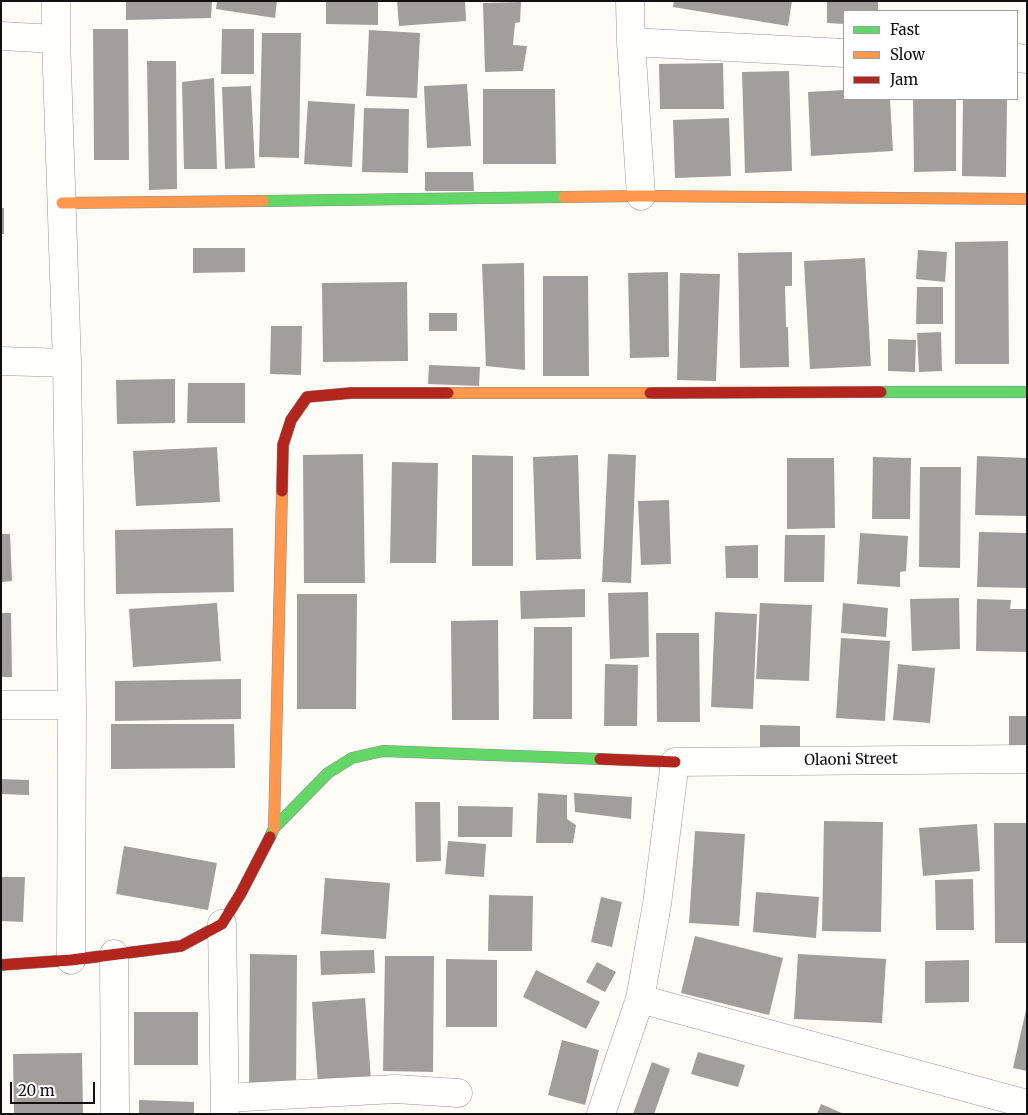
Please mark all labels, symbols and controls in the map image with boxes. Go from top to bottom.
legend [843,10,1018,100]
text: Fast [890,20,920,39]
text: Slow [890,45,925,64]
text: Jam [890,70,918,89]
street label: Olaoni Street [804,750,898,770]
scale bar [12,1072,98,1104]
text: 20 m [18,1081,55,1100]

